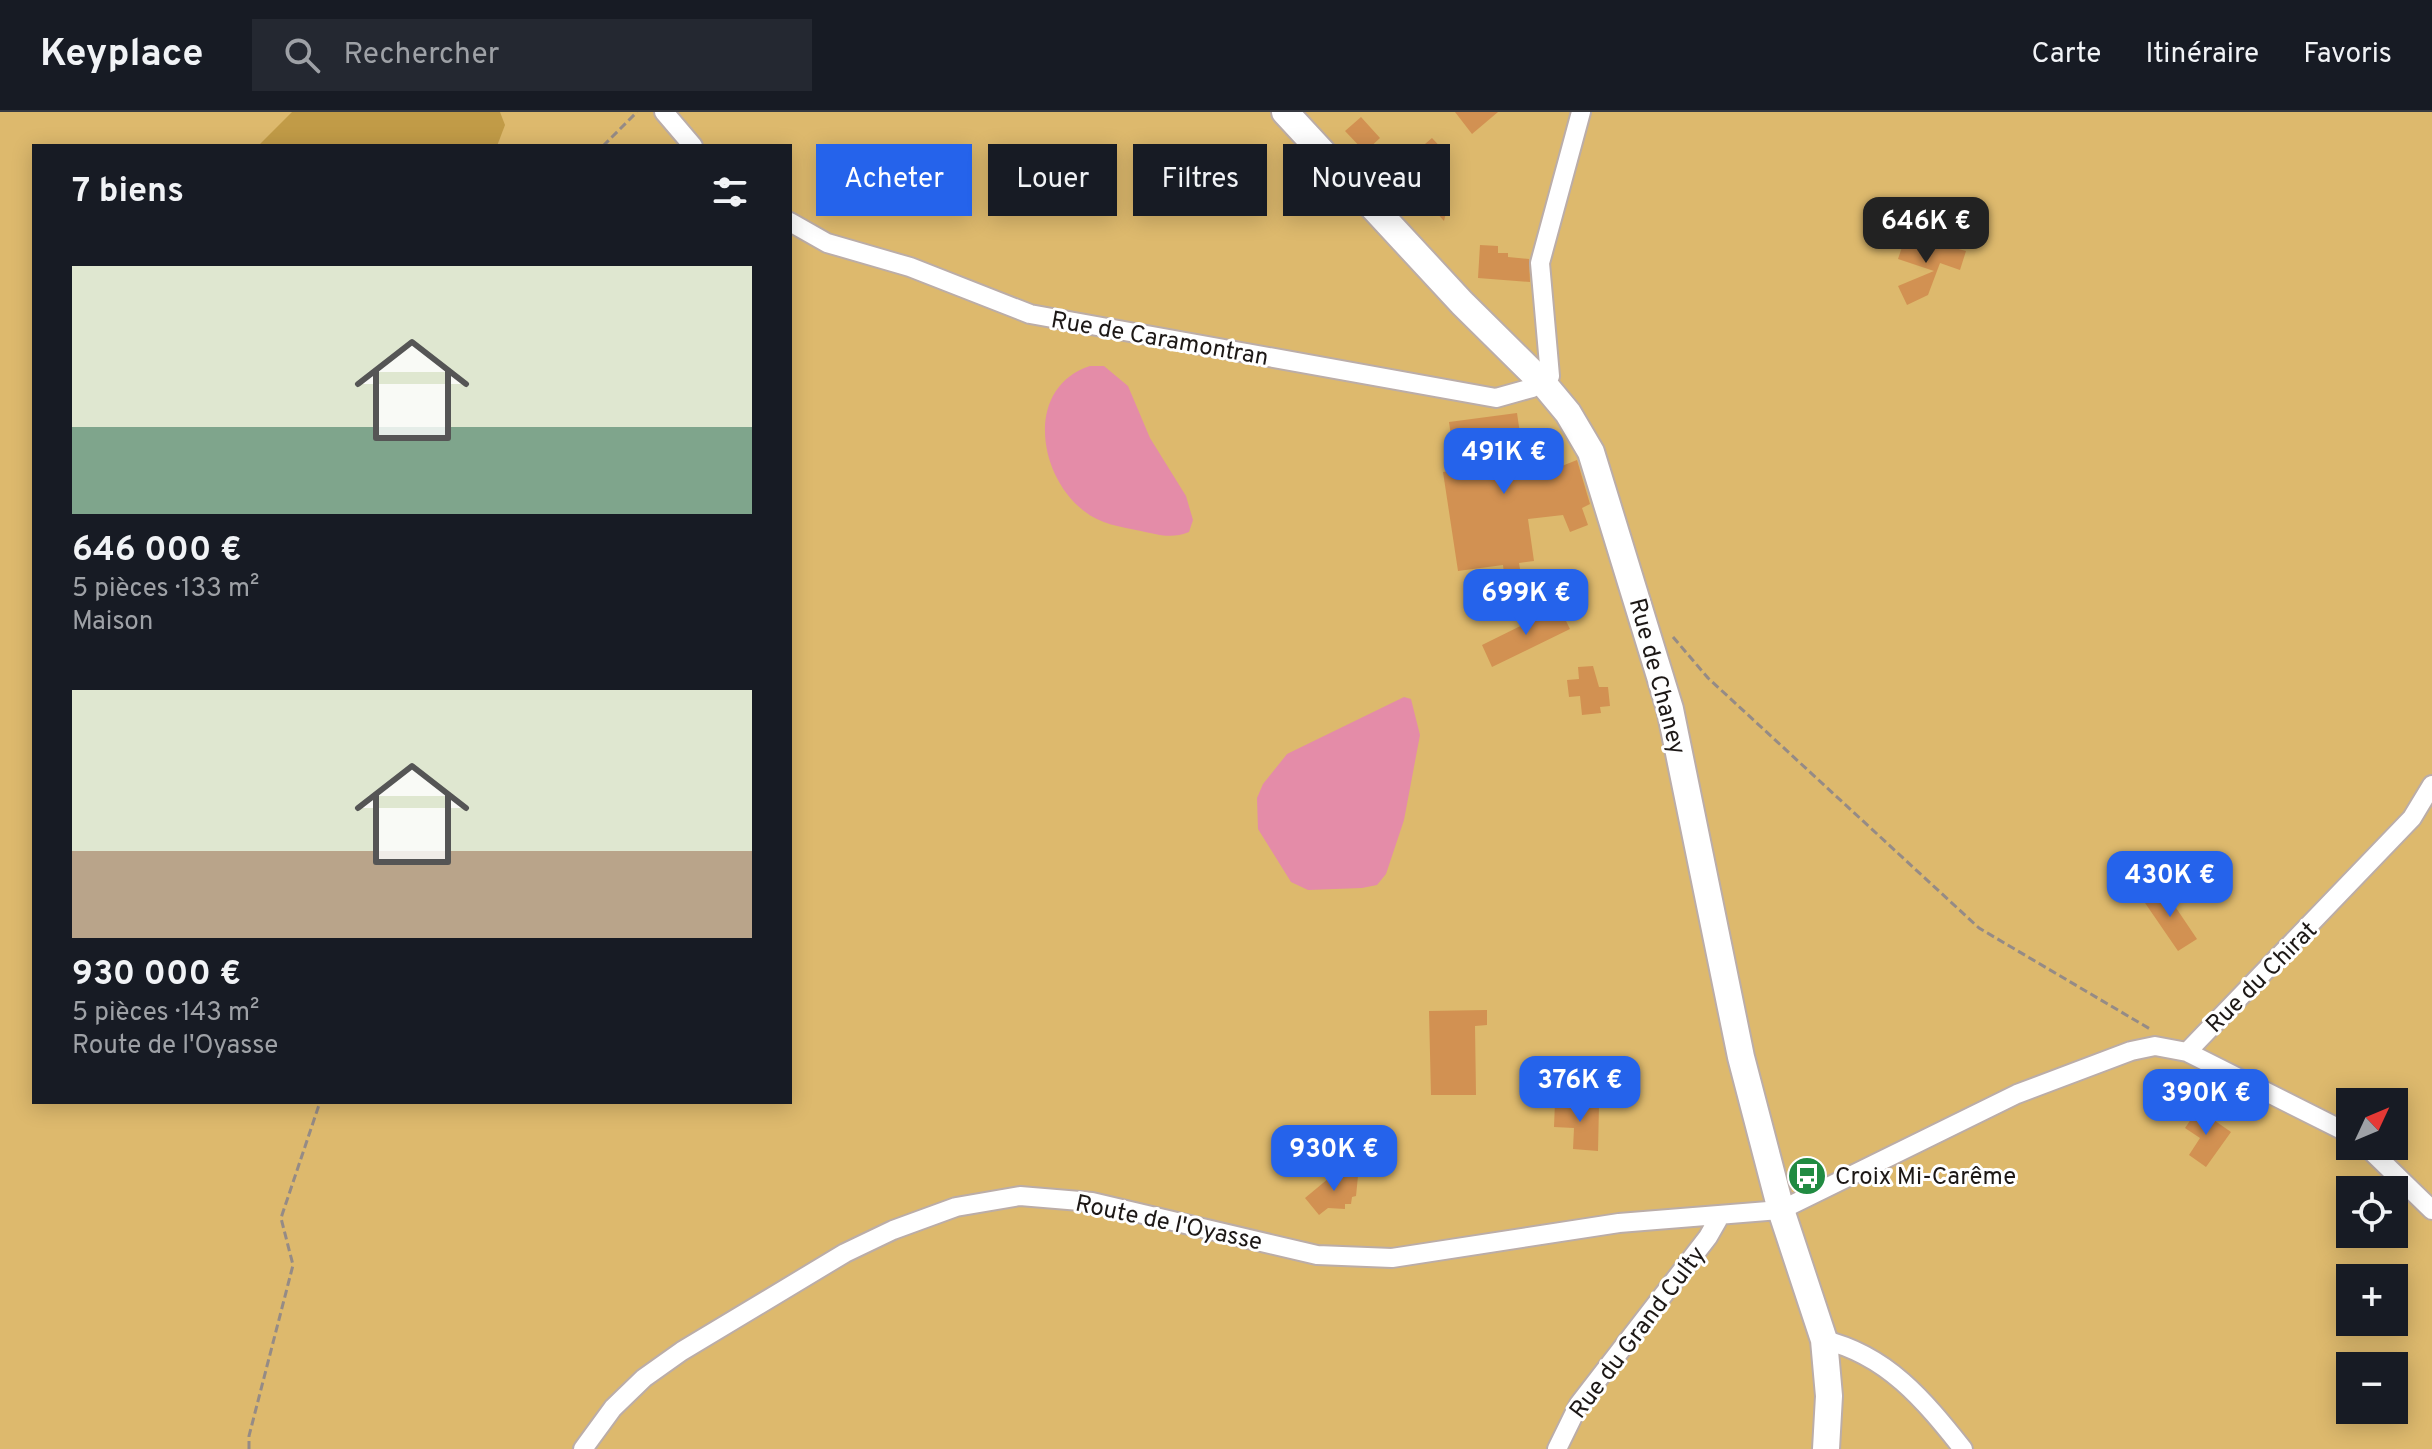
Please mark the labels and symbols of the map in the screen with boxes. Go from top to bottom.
pin: 646K € [1861,197,1991,265]
street label: Rue de Caramontran [1049,306,1271,374]
pin: 491K € [1439,428,1569,496]
pin: 699K € [1461,569,1591,637]
street label: Rue de Chaney [1621,595,1691,758]
pin: 430K € [2105,851,2235,919]
street label: Rue du Chirat [2200,916,2324,1040]
pin: 376K € [1515,1056,1645,1124]
pin: 390K € [2141,1069,2271,1137]
north arrow [2336,1088,2408,1160]
pin: 930K € [1269,1125,1399,1193]
bus stop icon: Croix Mi-Carême [1786,1155,1828,1197]
place label: Croix Mi-Carême [1835,1163,2016,1193]
street label: Route de l'Oyasse [1072,1189,1265,1258]
street label: Rue du Grand Culty [1564,1241,1713,1425]

